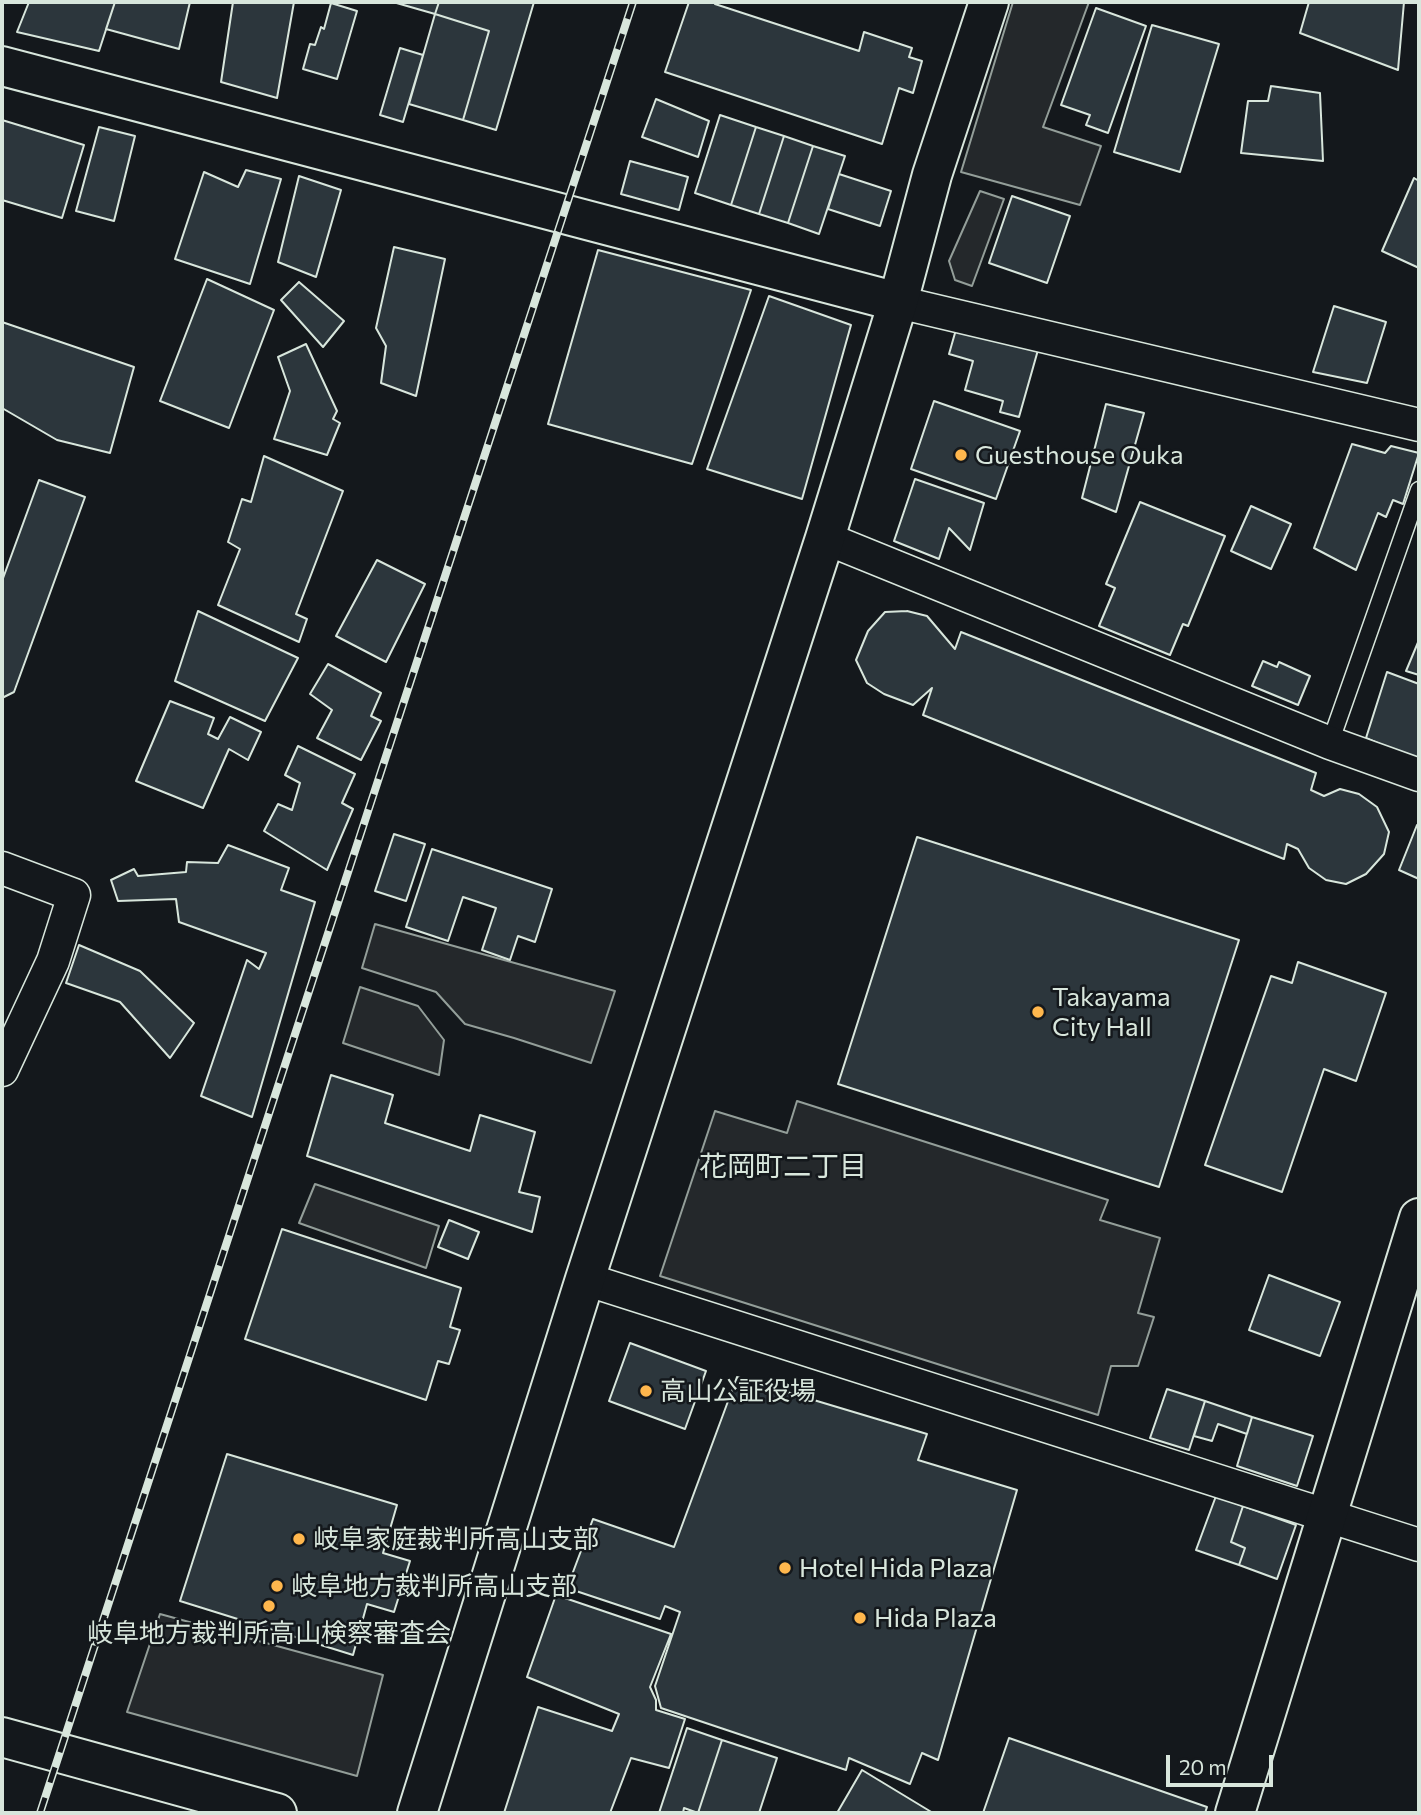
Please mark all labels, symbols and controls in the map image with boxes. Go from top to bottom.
place label: Guesthouse Ouka [975,439,1184,471]
marker: Guesthouse Ouka [953,447,969,463]
place label: Takayama City Hall [1052,981,1170,1042]
marker: Takayama City Hall [1030,1004,1046,1020]
district label: 花岡町二丁目 [699,1150,867,1184]
place label: 高山公証役場 [660,1375,816,1407]
marker: 高山公証役場 [638,1383,654,1399]
place label: 岐阜家庭裁判所高山支部 [313,1523,599,1555]
marker: 岐阜家庭裁判所高山支部 [291,1531,307,1547]
place label: Hotel Hida Plaza [799,1552,992,1584]
marker: Hotel Hida Plaza [777,1560,793,1576]
place label: 岐阜地方裁判所高山支部 [291,1570,577,1602]
marker: 岐阜地方裁判所高山支部 [269,1578,285,1594]
marker: 岐阜地方裁判所高山検察審査会 [261,1598,277,1614]
place label: Hida Plaza [874,1602,997,1634]
marker: Hida Plaza [852,1610,868,1626]
place label: 岐阜地方裁判所高山検察審査会 [87,1617,451,1649]
scale bar [1169,1742,1276,1786]
text: 20 m [1179,1754,1227,1779]

